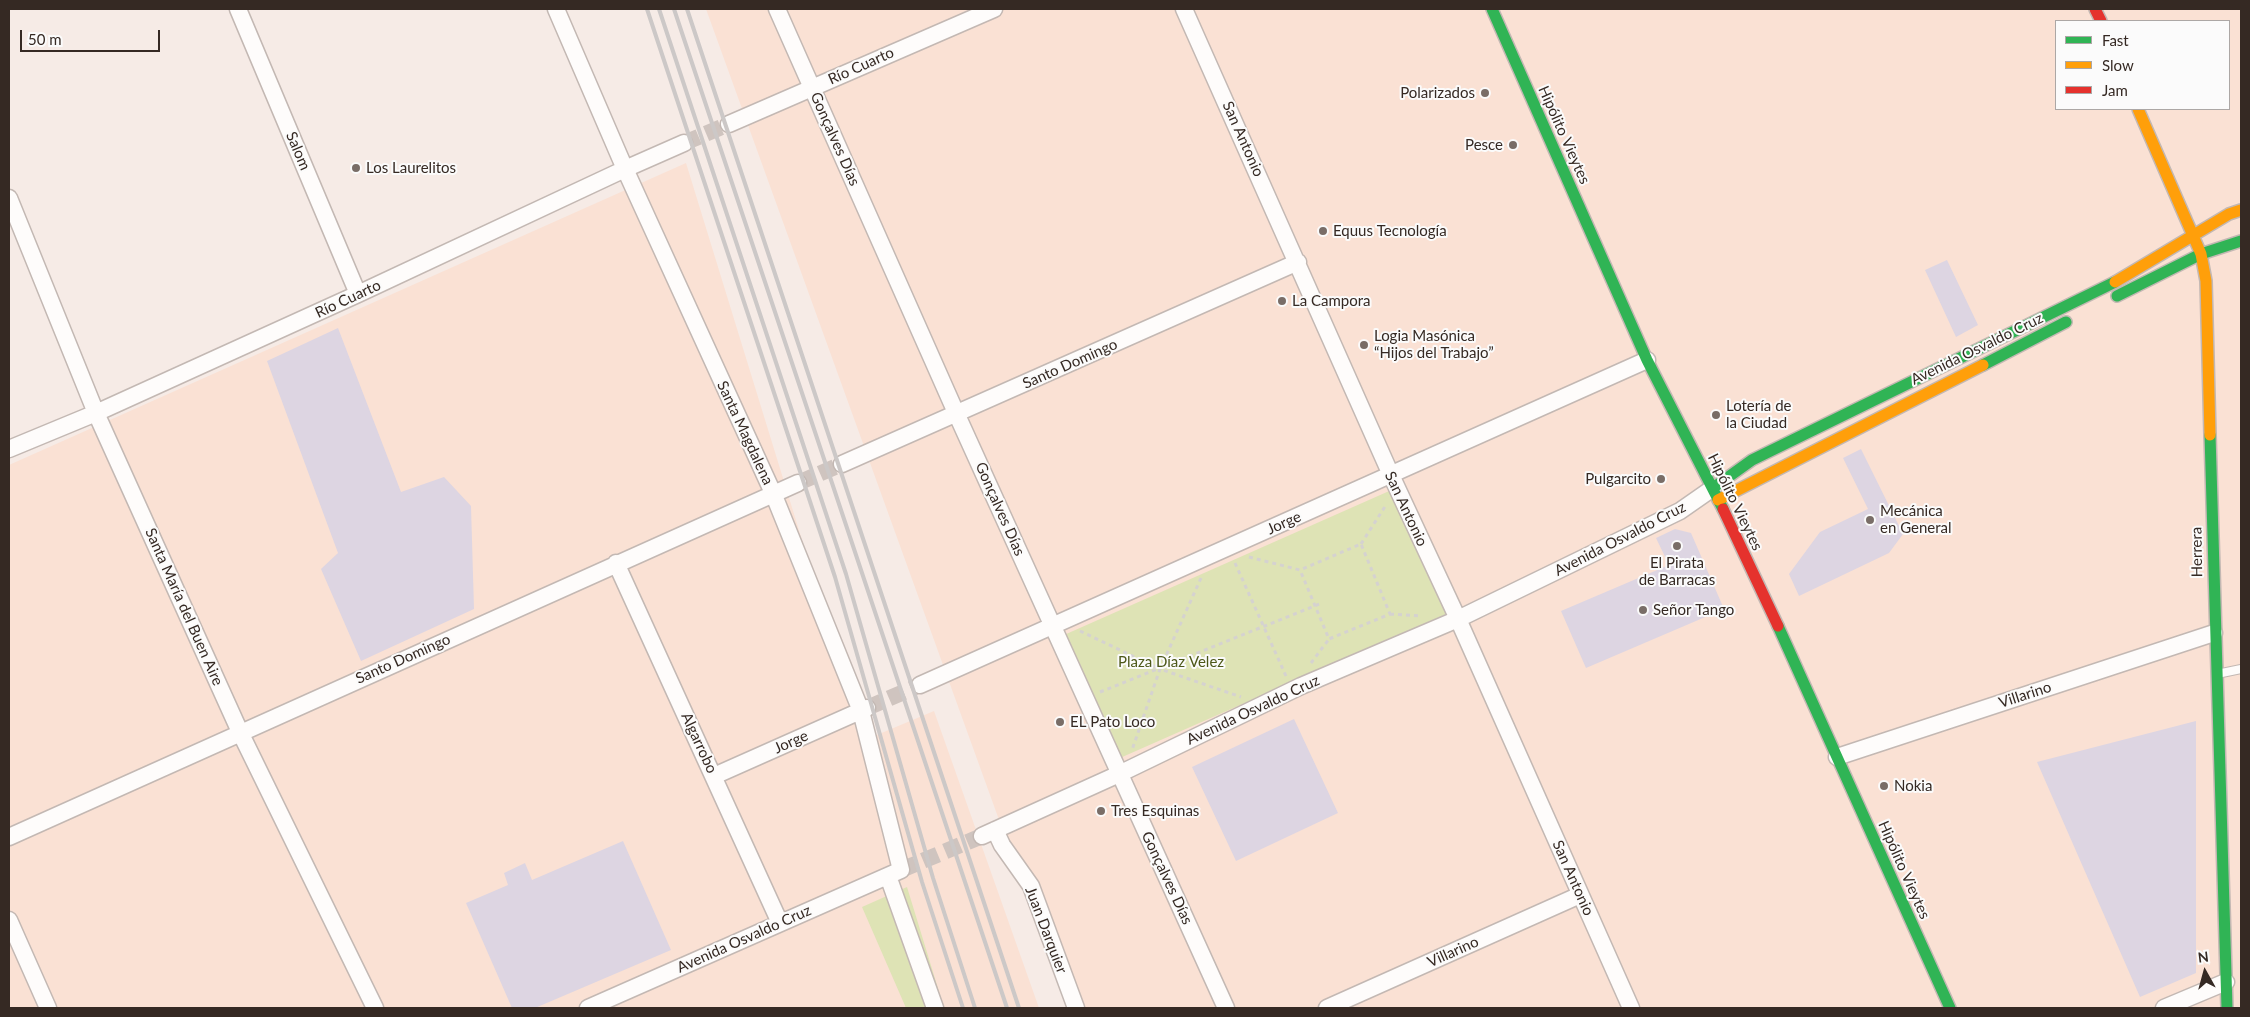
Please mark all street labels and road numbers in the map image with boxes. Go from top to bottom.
street label: Río Cuarto [825,43,897,89]
street label: Hipólito Vieytes [1534,83,1594,187]
street label: Gonçalves Días [806,89,864,189]
street label: San Antonio [1218,99,1268,179]
street label: Salom [282,129,314,173]
street label: Río Cuarto [312,276,384,322]
street label: Avenida Osvaldo Cruz [1908,309,2046,389]
street label: Santo Domingo [1020,335,1120,393]
street label: Santa Magdalena [713,378,777,488]
street label: Hipólito Vieytes [1704,451,1766,553]
street label: Gonçalves Días [971,459,1029,559]
street label: San Antonio [1381,469,1431,549]
street label: Avenida Osvaldo Cruz [1551,498,1689,580]
street label: Jorge [1264,508,1304,538]
street label: Santa María del Buen Aire [141,525,227,689]
street label: Herrera [2188,527,2206,577]
street label: Santo Domingo [353,630,453,688]
street label: Avenida Osvaldo Cruz [1184,671,1322,749]
street label: Villarino [1996,678,2054,712]
street label: Algarrobo [677,710,721,776]
street label: Jorge [771,727,811,757]
street label: Hipólito Vieytes [1874,818,1934,922]
street label: Gonçalves Días [1138,829,1196,927]
street label: San Antonio [1548,838,1598,918]
street label: Juan Darquier [1021,884,1071,976]
street label: Avenida Osvaldo Cruz [674,901,814,977]
street label: Villarino [1425,933,1481,971]

